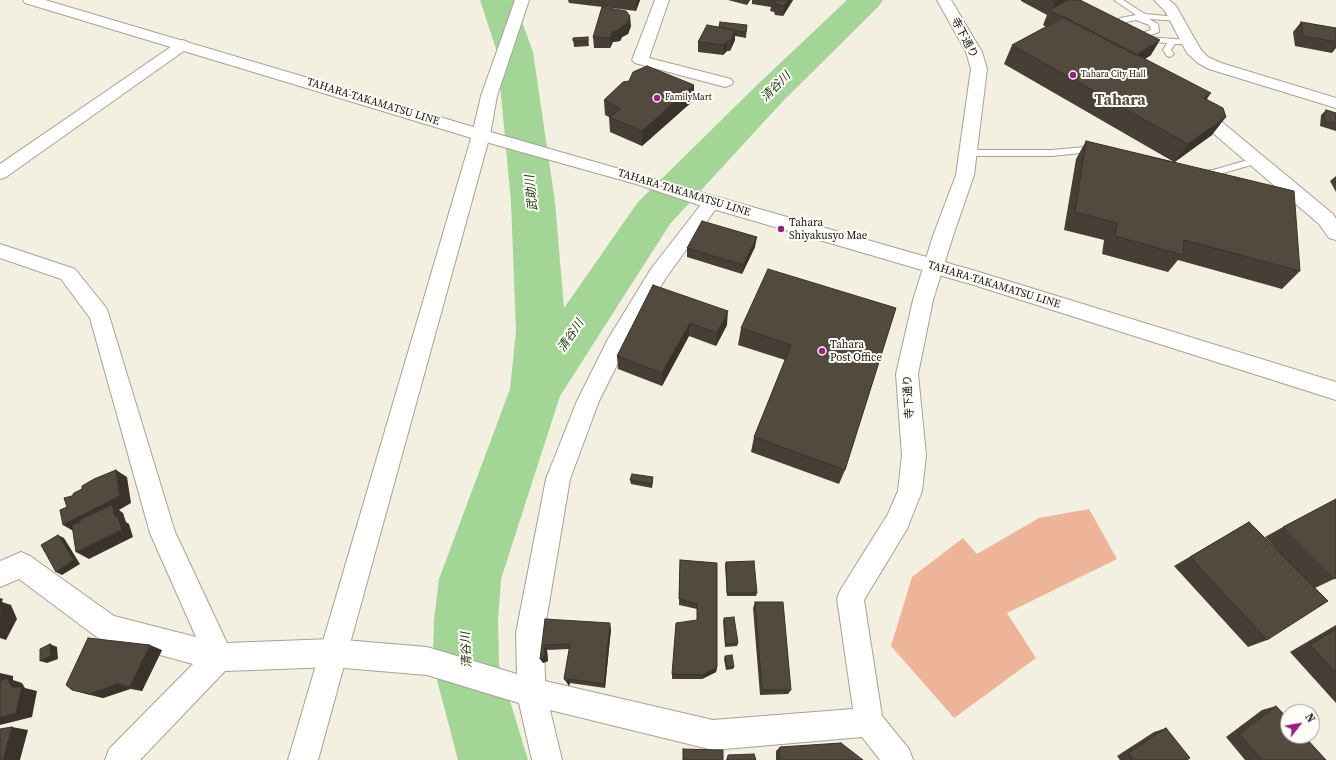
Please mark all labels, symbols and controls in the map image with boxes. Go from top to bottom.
street label: 寺下通り [948,15,980,61]
water label: 清谷川 [758,69,794,105]
marker: Tahara City Hall [1068,70,1078,80]
place label: Tahara City Hall [1081,70,1146,80]
street label: TAHARA-TAKAMATSU LINE [305,76,441,128]
district label: Tahara [1094,91,1146,111]
marker: FamilyMart [652,93,662,103]
place label: FamilyMart [665,93,712,103]
street label: TAHARA-TAKAMATSU LINE [616,167,752,219]
water label: 武助川 [523,174,541,212]
place label: Tahara Shiyakusyo Mae [789,216,867,242]
marker: Tahara Shiyakusyo Mae [776,224,786,234]
street label: TAHARA-TAKAMATSU LINE [926,259,1062,311]
water label: 清谷川 [555,317,587,355]
place label: Tahara Post Office [830,338,882,364]
marker: Tahara Post Office [817,346,827,356]
street label: 寺下通り [901,375,917,419]
water label: 清谷川 [459,632,475,668]
north arrow [1280,704,1320,744]
text: N [1301,711,1318,725]

